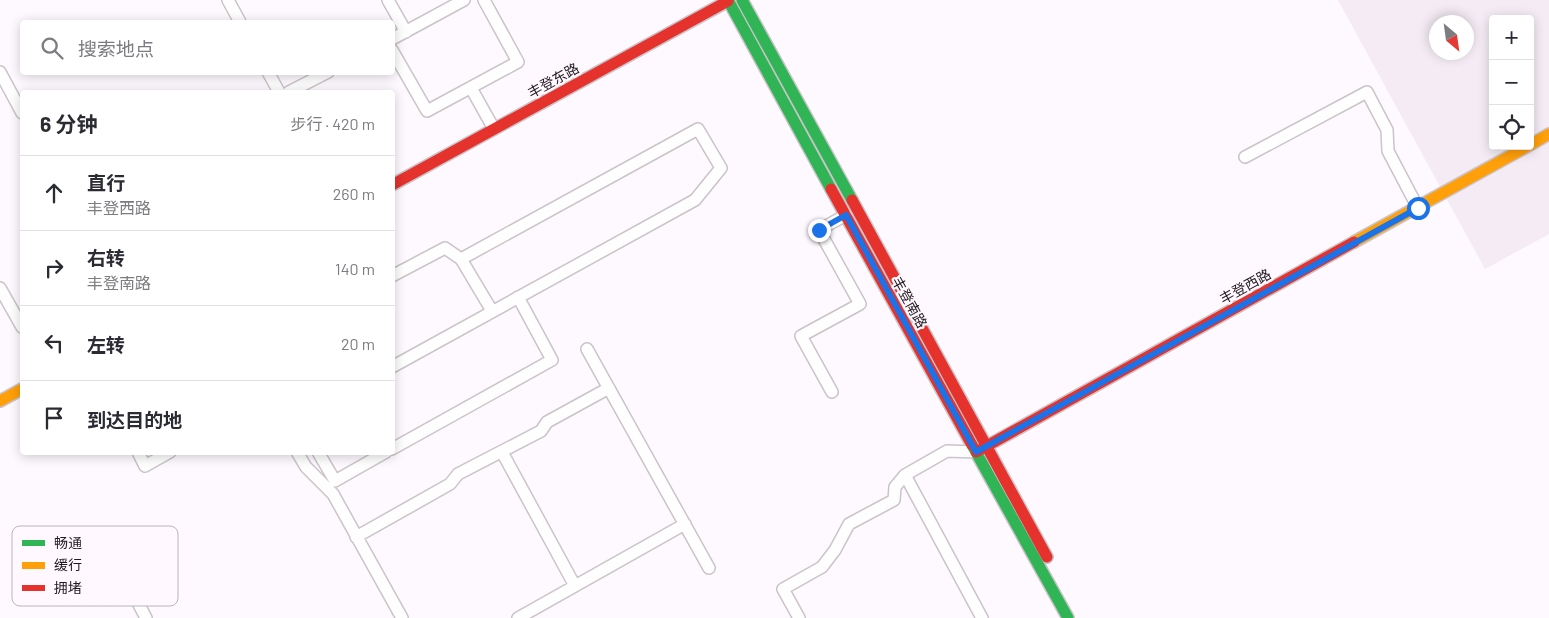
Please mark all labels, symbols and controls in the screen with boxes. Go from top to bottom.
north arrow [1429,15,1474,60]
map controls [1489,15,1534,150]
button: + [1489,15,1534,60]
search box [20,20,395,75]
icon: search [38,34,66,62]
text: 搜索地点 [78,37,154,60]
street label: 丰登东路 [524,59,582,101]
button: − [1489,60,1534,105]
button: locate [1489,105,1534,150]
text: 6 分钟 [40,111,97,136]
text: 步行 · 420 m [290,114,375,133]
text: 直行 [87,171,125,194]
icon: ahead [40,179,68,207]
text: 260 m [333,184,375,203]
route start [1407,197,1430,220]
text: 丰登西路 [87,198,151,217]
route end [808,219,831,242]
text: 右转 [87,246,125,269]
icon: right [40,254,68,282]
text: 140 m [335,259,375,278]
street label: 丰登西路 [1216,265,1274,307]
text: 丰登南路 [87,273,151,292]
street label: 丰登南路 [889,273,931,331]
icon: left [40,329,68,357]
text: 左转 [87,333,125,356]
text: 20 m [341,334,375,353]
icon: arrive [40,404,68,432]
text: 到达目的地 [87,408,182,431]
legend [12,526,178,606]
text: 畅通 [54,534,82,551]
text: 缓行 [54,556,82,573]
text: 拥堵 [54,579,82,596]

